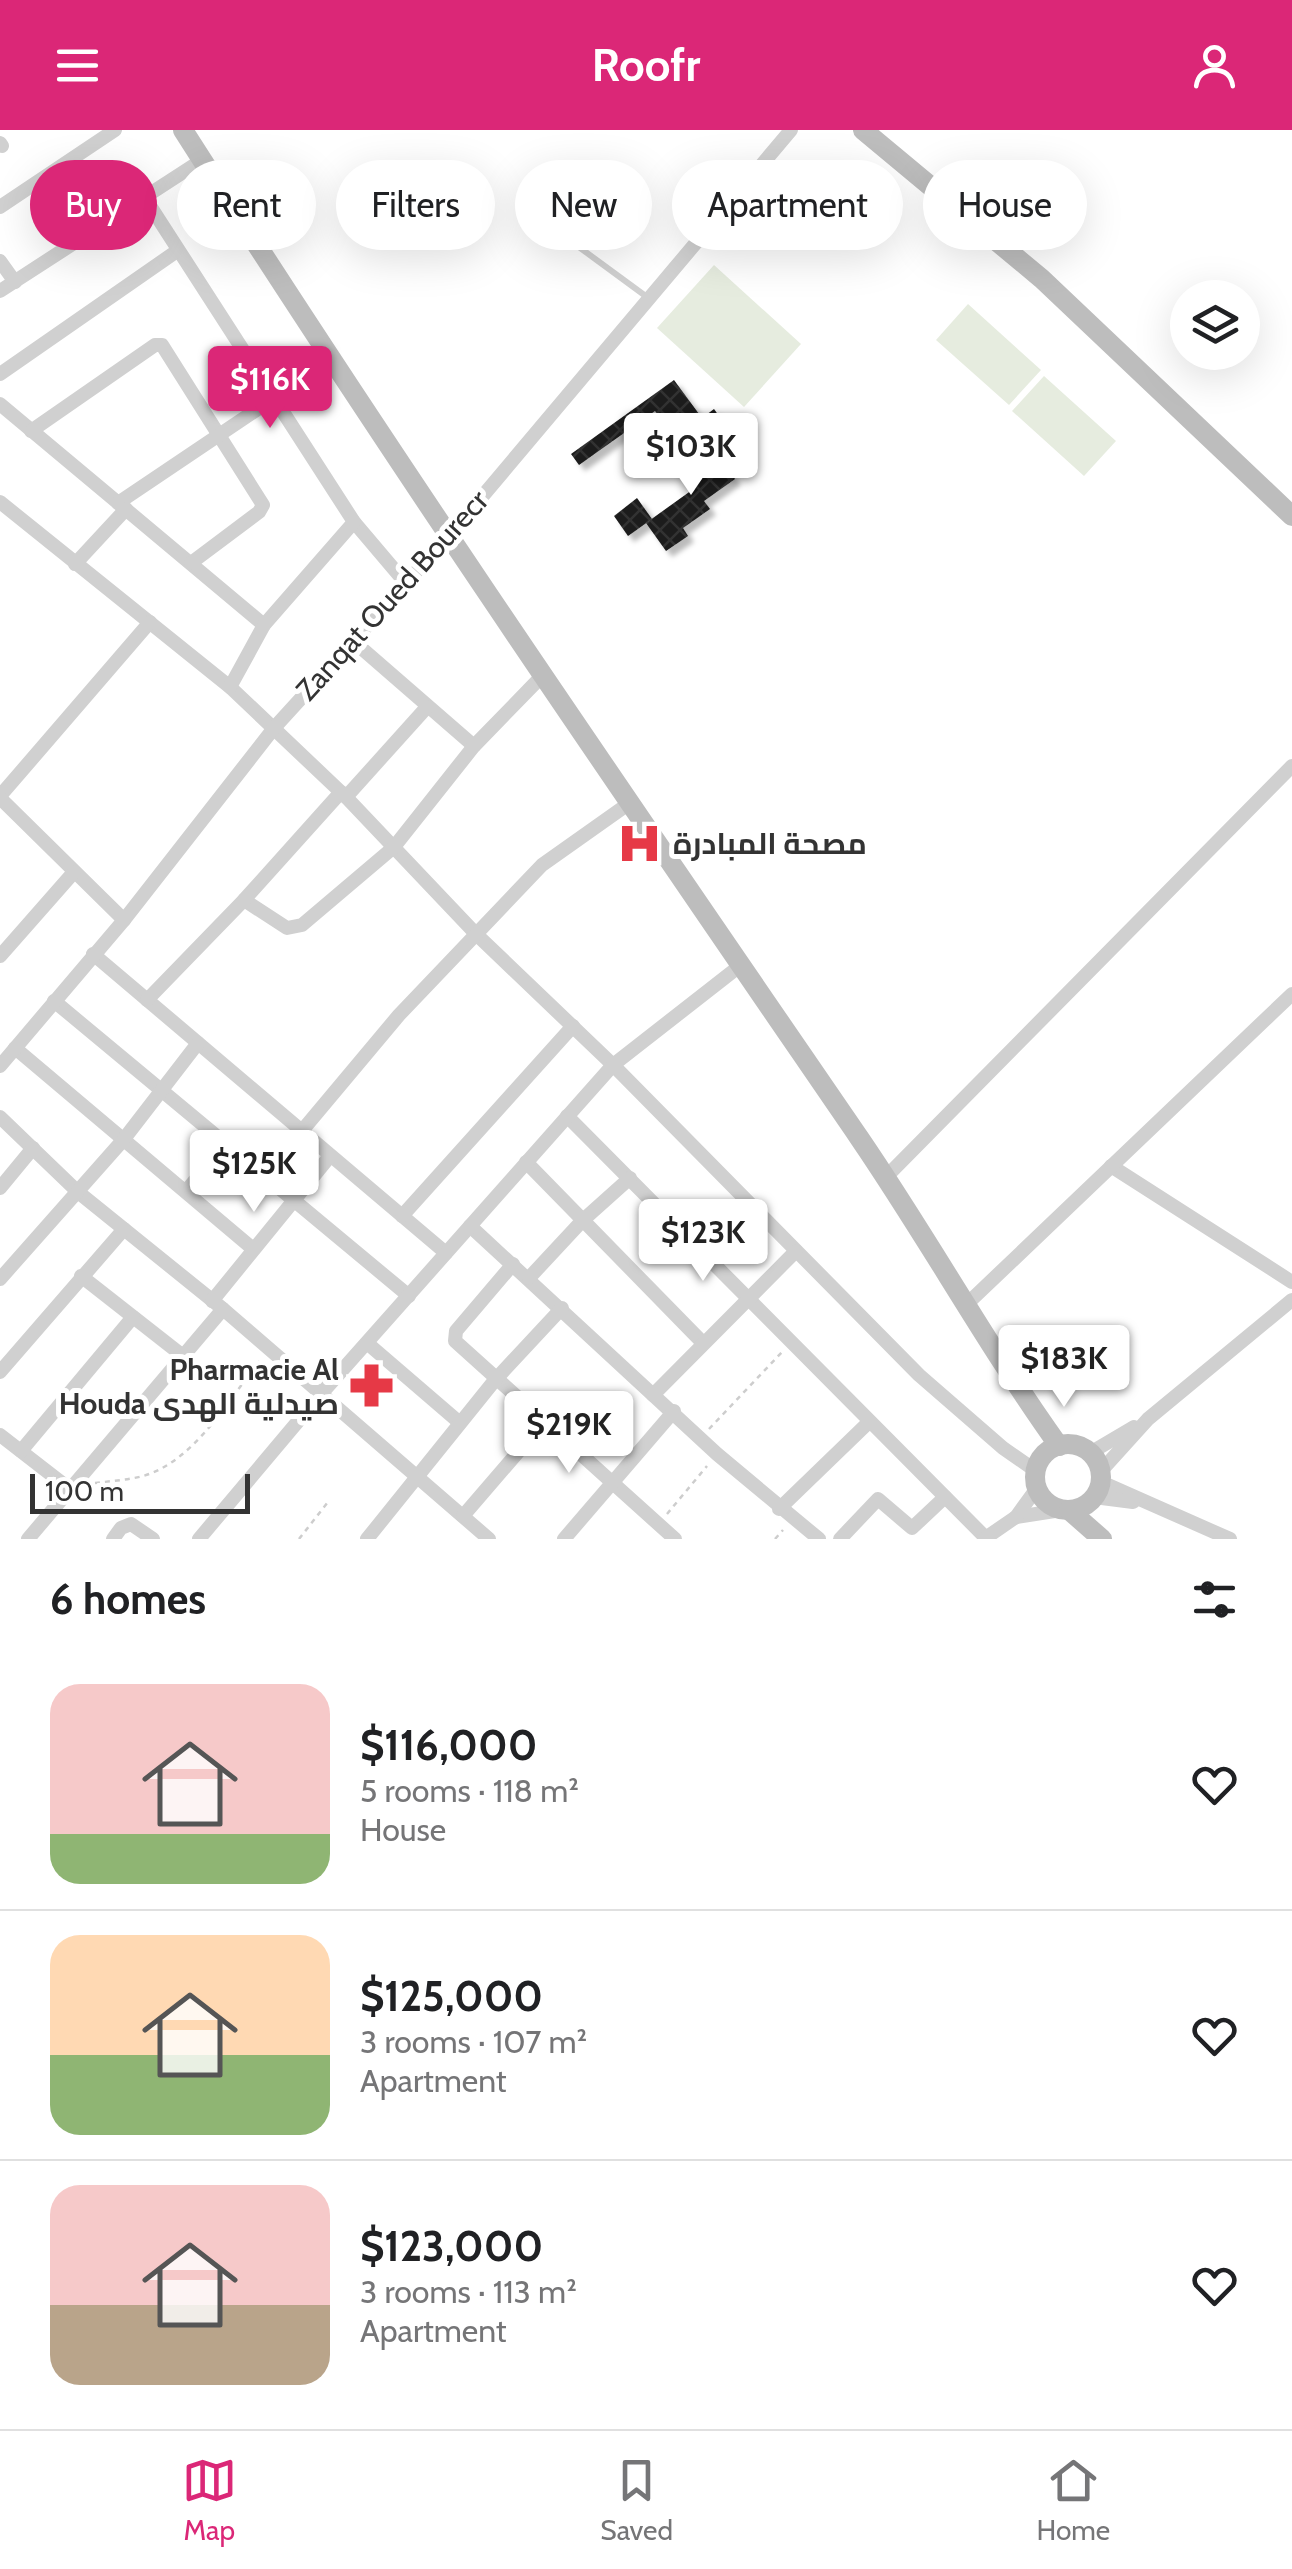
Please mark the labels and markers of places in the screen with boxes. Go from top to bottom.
pin: $116K [200,346,340,431]
pin: $103K [621,413,761,498]
hospital icon: مصحة المبادرة [616,819,664,867]
place label: مصحة المبادرة [673,825,867,862]
pin: $125K [184,1130,324,1215]
pin: $123K [633,1199,773,1284]
pin: $183K [994,1325,1134,1410]
place label: Pharmacie Al Houda صيدلية الهدى [59,1351,339,1422]
pharmacy icon: Pharmacie Al Houda صيدلية الهدى [348,1362,396,1410]
pin: $219K [499,1391,639,1476]

